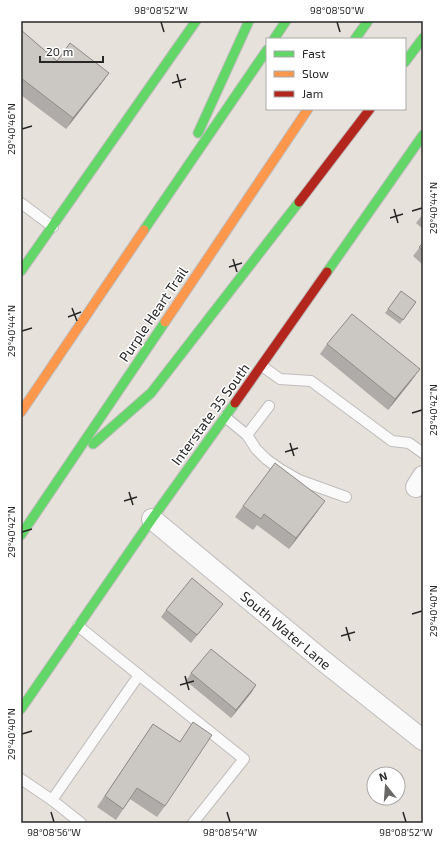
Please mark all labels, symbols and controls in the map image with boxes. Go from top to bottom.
text: 98°08'52"W [134,4,188,16]
text: 98°08'50"W [310,4,365,16]
scale bar [40,38,103,64]
legend [266,38,406,110]
text: 20 m [46,44,73,58]
text: Fast [302,46,326,60]
text: Slow [302,66,329,80]
text: Jam [302,86,323,100]
text: 29°40'46"N [5,103,17,155]
text: 29°40'44"N [427,182,439,234]
street label: Purple Heart Trail [115,263,192,365]
text: 29°40'44"N [5,305,17,357]
street label: Interstate 35 South [167,360,253,468]
text: 29°40'42"N [427,384,439,436]
text: 29°40'42"N [5,506,17,558]
text: 29°40'40"N [427,585,439,637]
street label: South Water Lane [237,587,335,673]
text: 29°40'40"N [5,708,17,760]
north arrow [366,766,406,806]
text: N [377,769,389,783]
text: 98°08'56"W [27,826,81,838]
text: 98°08'54"W [203,826,258,838]
text: 98°08'52"W [379,826,433,838]

